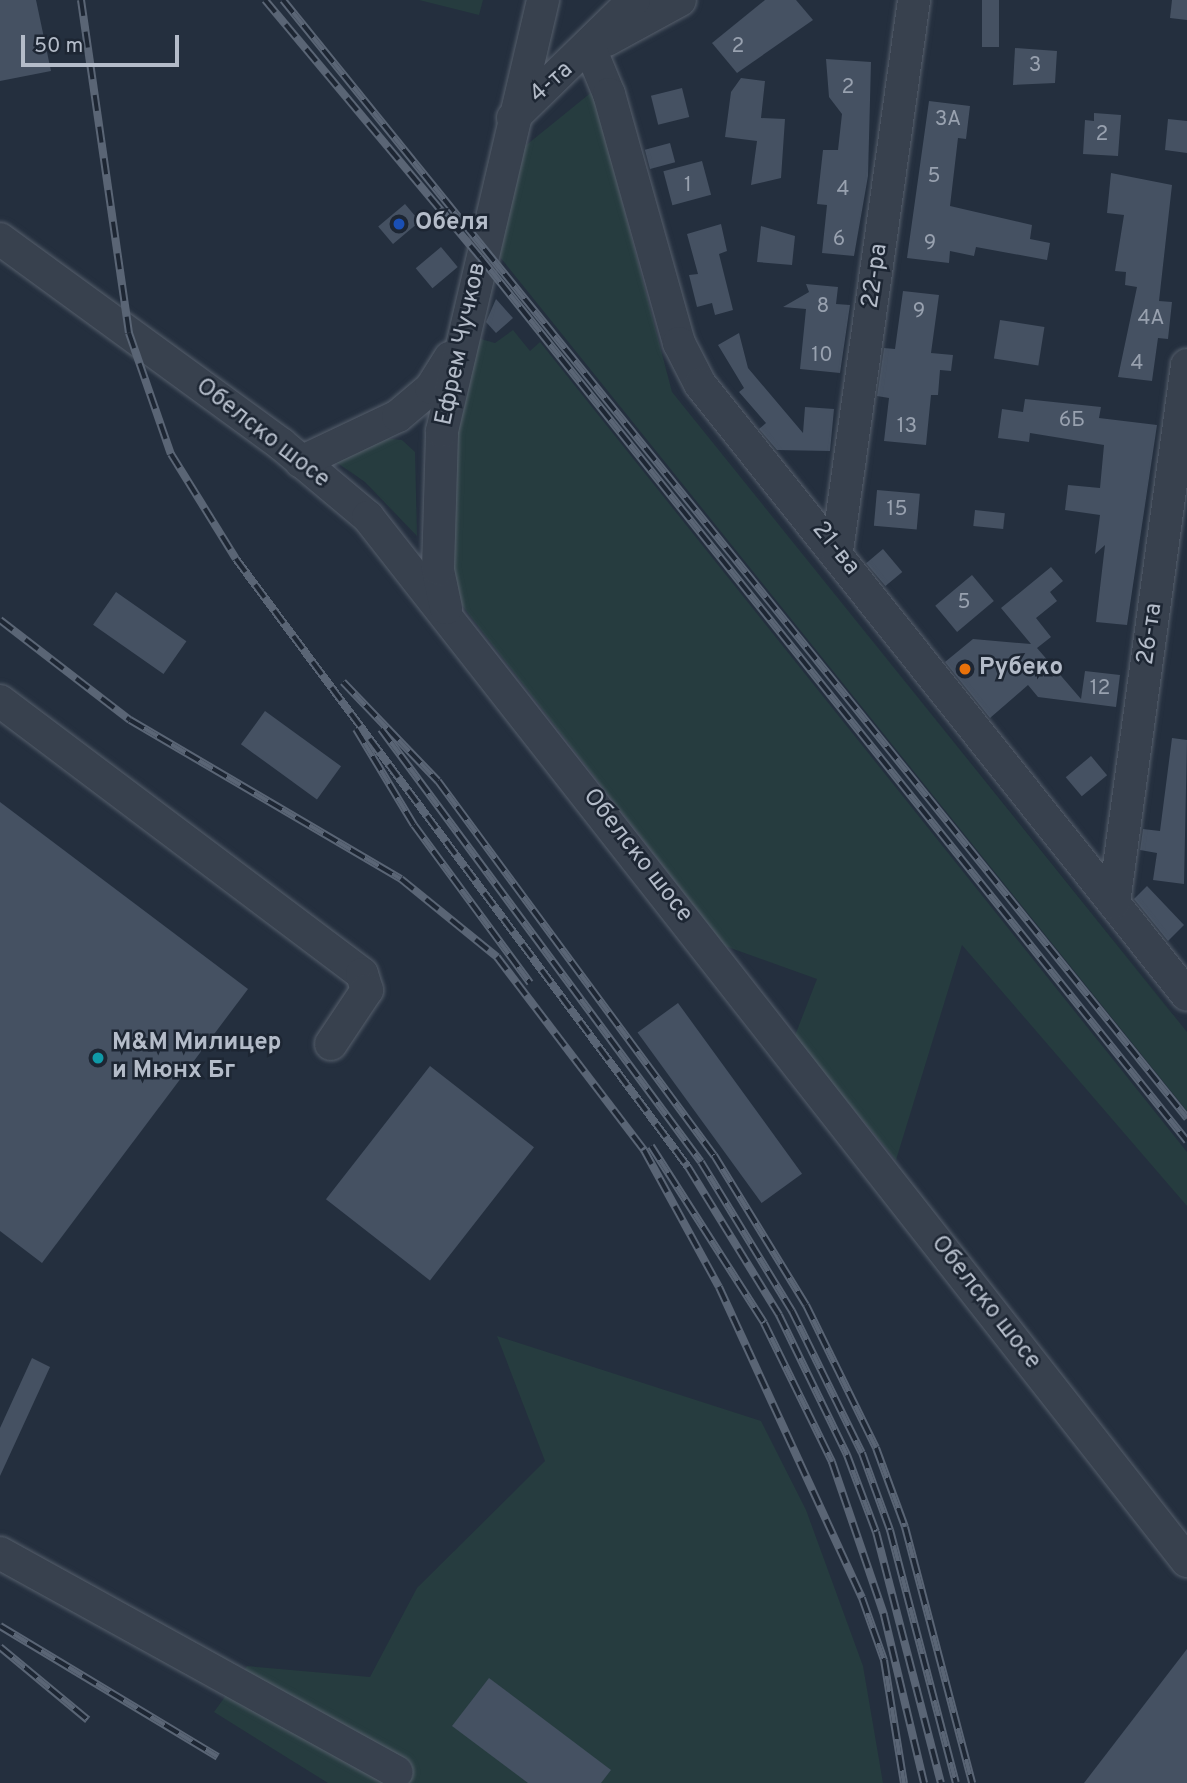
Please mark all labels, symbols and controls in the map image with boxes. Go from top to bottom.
scale bar [24,21,182,65]
text: 50 m [34,33,83,60]
house number: 2 [732,34,744,60]
house number: 3 [1029,53,1041,79]
street label: 4-та [525,56,579,110]
house number: 2 [842,75,854,101]
house number: 3А [935,107,961,133]
house number: 2 [1096,122,1108,148]
house number: 5 [927,164,941,190]
house number: 1 [684,173,692,199]
house number: 4 [836,177,850,203]
place label: Обеля [415,210,489,238]
marker: Обеля [389,214,409,234]
house number: 6 [833,227,845,253]
house number: 9 [924,231,936,257]
street label: 22-ра [857,242,895,310]
street label: Ефрем Чучков [431,260,493,428]
house number: 8 [817,294,829,320]
house number: 9 [913,299,925,325]
house number: 4А [1138,306,1164,332]
house number: 10 [811,343,833,369]
house number: 4 [1130,351,1144,377]
street label: Обелско шосе [189,373,335,495]
house number: 6Б [1059,408,1085,434]
house number: 13 [897,414,917,440]
house number: 15 [887,497,907,523]
street label: 21-ва [805,516,865,582]
house number: 5 [957,590,971,616]
street label: 26-та [1132,601,1170,667]
place label: Рубеко [979,655,1063,683]
marker: Рубеко [957,661,973,677]
house number: 12 [1090,676,1110,702]
street label: Обелско шосе [576,783,698,929]
place label: М&M Mилицер и Мюнх Бг [112,1030,281,1086]
marker: М&M Mилицер и Мюнх Бг [90,1050,106,1066]
street label: Обелско шосе [924,1230,1046,1376]

